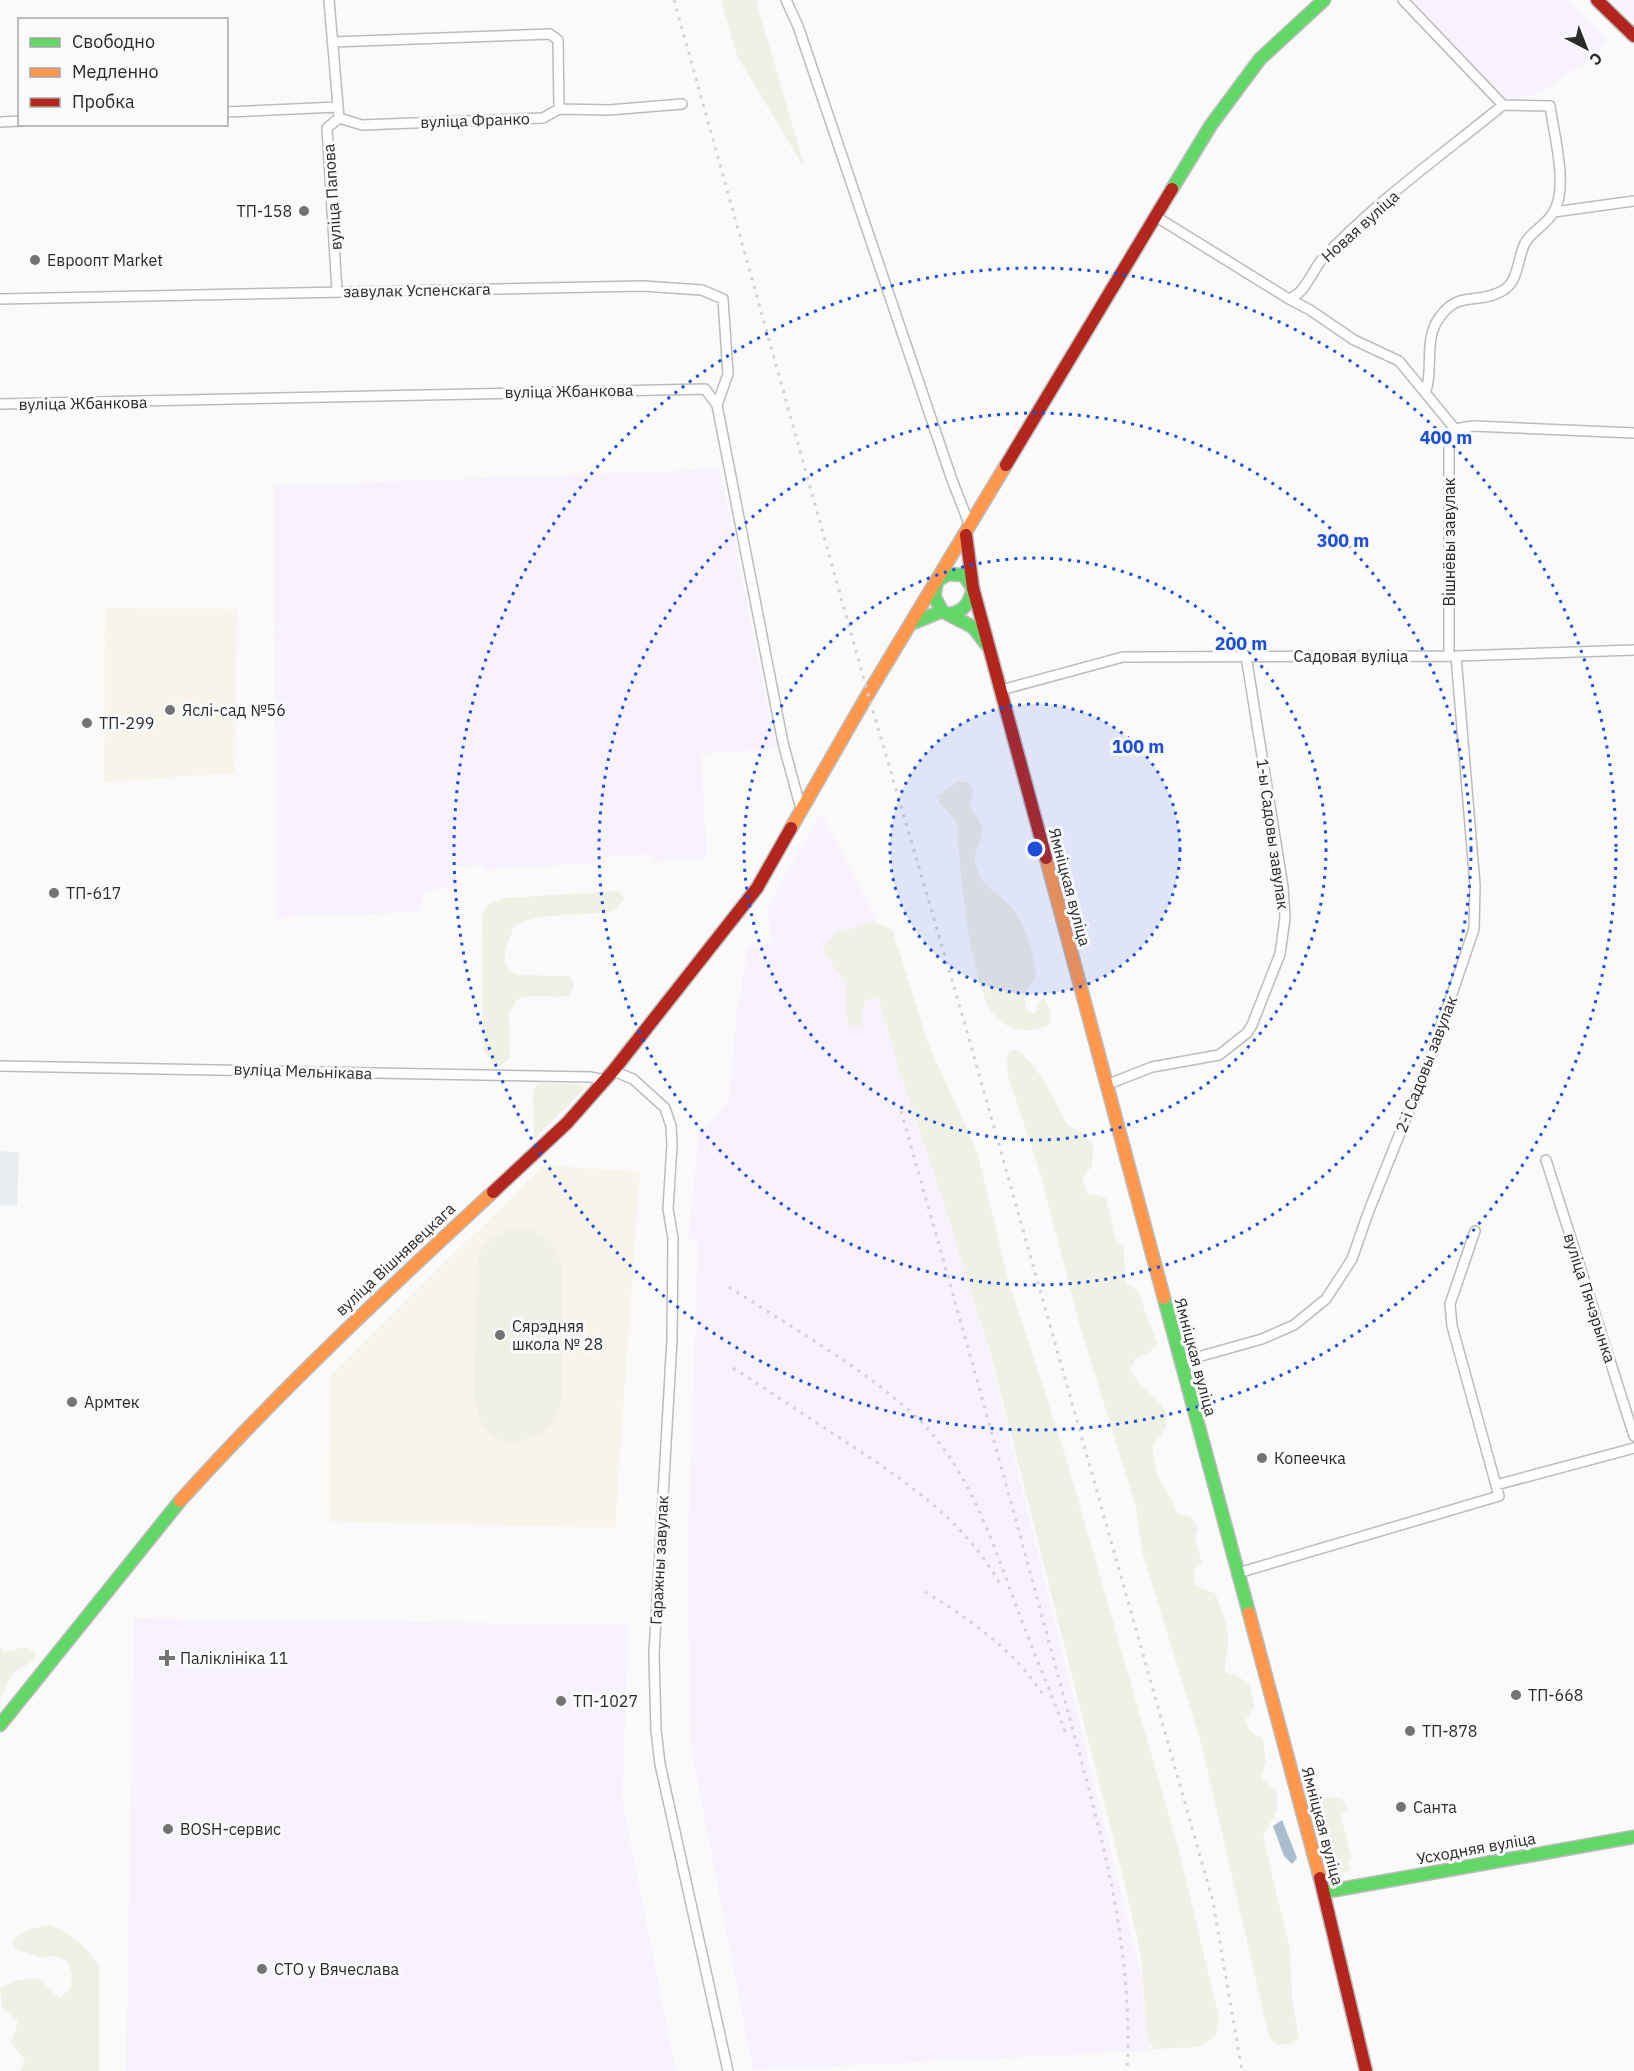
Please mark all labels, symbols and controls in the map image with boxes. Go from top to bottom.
legend [18,18,228,126]
north arrow [1556,18,1616,78]
text: Свободно [72,30,155,53]
text: С [1585,48,1607,70]
text: Медленно [72,60,159,83]
text: Пробка [72,90,135,113]
street label: вуліца Франко [420,108,530,132]
street label: вуліца Папова [318,143,346,251]
street label: Новая вуліца [1317,186,1403,266]
place label: ТП-158 [237,201,292,221]
marker: ТП-158 [297,204,311,218]
place label: Евроопт Market [47,250,163,270]
marker: Евроопт Market [28,253,42,267]
street label: завулак Успенскага [343,279,491,301]
street label: вуліца Жбанкова [504,380,634,402]
street label: вуліца Жбанкова [18,392,148,414]
text: 400 m [1420,426,1472,449]
street label: Вішнёвы завулак [1439,477,1459,607]
text: 300 m [1317,529,1369,552]
text: 200 m [1215,632,1267,655]
street label: Садовая вуліца [1294,646,1409,666]
place label: Яслі-сад №56 [182,700,286,720]
marker: Яслі-сад №56 [163,703,177,717]
place label: ТП-299 [99,713,154,733]
marker: ТП-299 [80,716,94,730]
text: 100 m [1112,735,1164,758]
street label: 1-ы Садовы завулак [1252,757,1294,911]
street label: Ямніцкая вуліца [1045,826,1096,949]
centre of rings [1025,839,1045,859]
place label: ТП-617 [66,883,121,903]
marker: ТП-617 [47,886,61,900]
street label: 2-і Садовы завулак [1391,993,1461,1135]
street label: вуліца Мельнікава [233,1059,373,1083]
street label: вуліца Вішнявецкага [331,1198,459,1320]
street label: вуліца Пячэрынка [1560,1231,1621,1366]
street label: Ямніцкая вуліца [1171,1296,1222,1419]
place label: Сярэдняя школа № 28 [512,1316,603,1354]
marker: Сярэдняя школа № 28 [493,1328,507,1342]
place label: Армтек [84,1392,140,1412]
marker: Армтек [65,1395,79,1409]
place label: Копеечка [1274,1448,1346,1468]
marker: Копеечка [1255,1451,1269,1465]
street label: Гаражны завулак [646,1495,672,1625]
place label: Паліклініка 11 [180,1648,288,1668]
marker: Паліклініка 11 [158,1649,176,1667]
place label: ТП-668 [1528,1685,1583,1705]
marker: ТП-668 [1509,1688,1523,1702]
place label: ТП-1027 [573,1691,638,1711]
marker: ТП-1027 [554,1694,568,1708]
place label: ТП-878 [1422,1721,1477,1741]
marker: ТП-878 [1403,1724,1417,1738]
street label: Ямніцкая вуліца [1298,1765,1349,1888]
place label: Санта [1413,1797,1457,1817]
marker: Санта [1394,1800,1408,1814]
place label: BOSH-сервис [180,1819,281,1839]
marker: BOSH-сервис [161,1822,175,1836]
street label: Усходняя вуліца [1415,1828,1538,1868]
place label: СТО у Вячеслава [274,1959,399,1979]
marker: СТО у Вячеслава [255,1962,269,1976]

